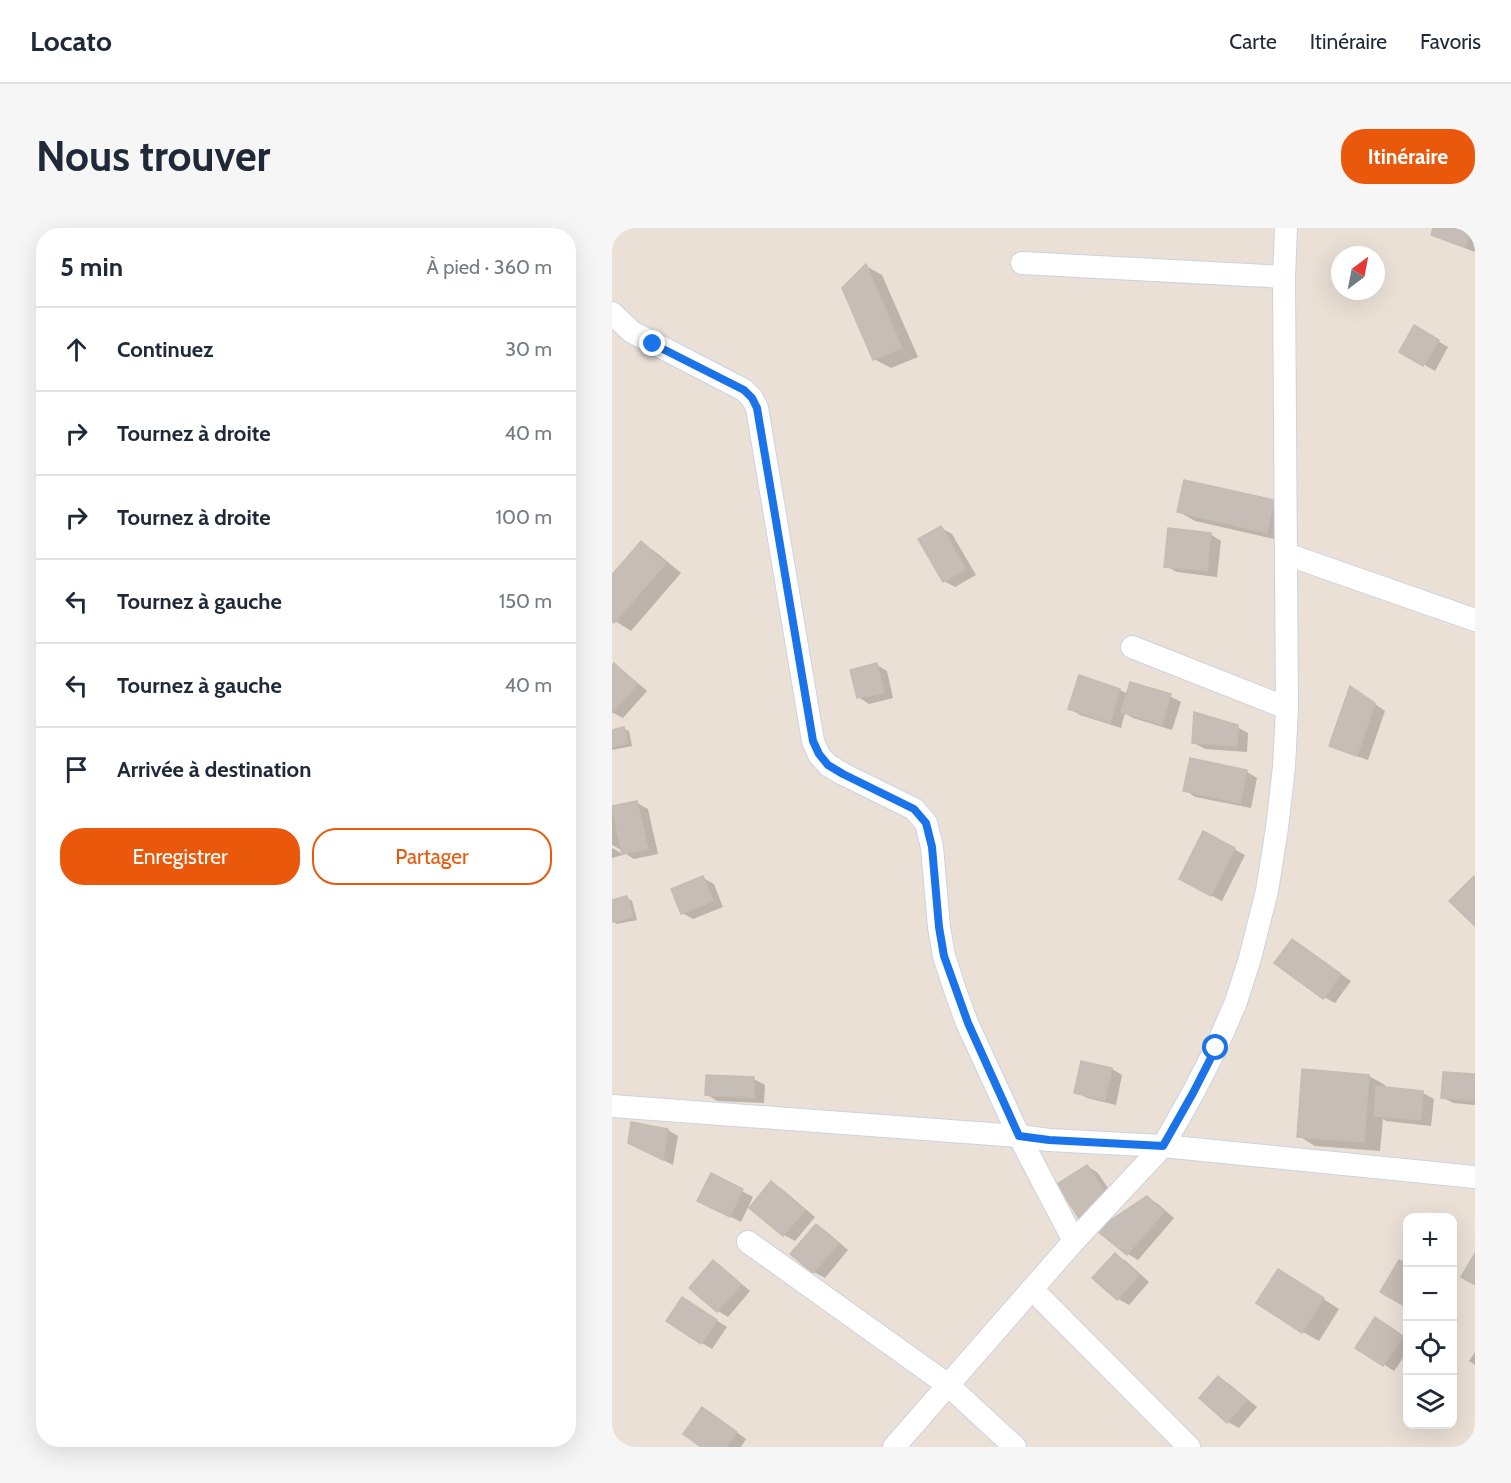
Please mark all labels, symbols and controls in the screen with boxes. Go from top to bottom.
text: Locato [30,24,112,58]
text: Carte [1229,29,1277,54]
text: Itinéraire [1310,29,1387,54]
text: Favoris [1420,29,1481,54]
button: Itinéraire [1341,129,1475,184]
text: Nous trouver [36,130,270,182]
north arrow [1331,246,1385,300]
text: 5 min [60,251,123,283]
text: À pied · 360 m [427,255,552,279]
route end [639,330,665,356]
icon: ahead [60,333,93,366]
text: Continuez [117,336,214,363]
text: 30 m [505,337,552,361]
icon: right [60,417,93,450]
text: Tournez à droite [117,420,271,447]
text: 40 m [504,421,552,445]
icon: right [60,501,93,534]
text: Tournez à droite [117,504,271,531]
text: 100 m [496,505,552,529]
icon: left [60,585,93,618]
text: Tournez à gauche [117,588,282,615]
text: 150 m [499,589,552,613]
icon: left [60,669,93,702]
text: Tournez à gauche [117,672,282,699]
text: 40 m [504,673,552,697]
icon: arrive [60,753,93,786]
text: Arrivée à destination [117,756,311,783]
button: Enregistrer [60,828,300,885]
button: Partager [312,828,552,885]
route start [1202,1034,1228,1060]
map controls [1403,1213,1457,1429]
button: + [1403,1213,1457,1267]
button: − [1403,1267,1457,1321]
button: locate [1403,1321,1457,1375]
button: layers [1403,1375,1457,1429]

